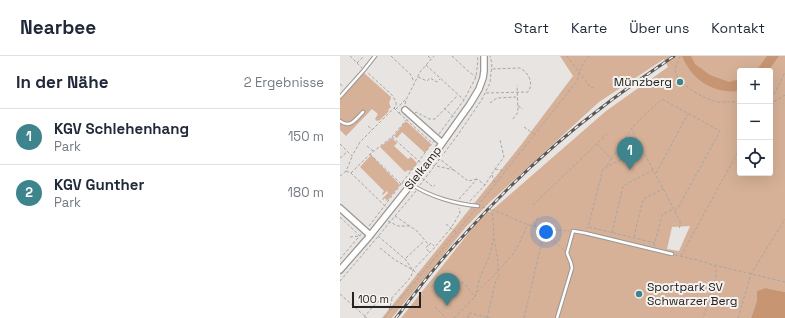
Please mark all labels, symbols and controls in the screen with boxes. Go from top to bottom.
text: Nearbee [20,15,96,40]
text: Start [514,19,549,37]
text: Karte [571,19,607,37]
text: Über uns [629,19,689,37]
text: Kontakt [711,19,765,37]
map controls [737,68,773,176]
button: + [737,68,773,104]
text: In der Nähe [16,71,108,93]
text: 2 Ergebnisse [244,74,324,91]
place label: Münzberg [614,74,672,90]
marker: Münzberg [675,77,685,87]
button: − [737,104,773,140]
text: KGV Schlehenhang [54,119,189,138]
text: 1 [26,128,32,145]
text: 150 m [288,128,324,145]
pin: 1 [617,137,643,170]
text: Park [54,138,81,155]
button: locate [737,140,773,176]
street label: Sielkamp [401,143,445,193]
text: KGV Gunther [54,175,144,194]
text: 2 [25,184,33,201]
text: 180 m [288,184,324,201]
text: Park [54,194,81,211]
your location [536,222,556,242]
pin: 2 [434,273,460,306]
place label: Sportpark SV Schwarzer Berg [647,279,738,309]
marker: Sportpark SV Schwarzer Berg [634,289,644,299]
scale bar [352,290,421,309]
text: 100 m [358,292,389,306]

